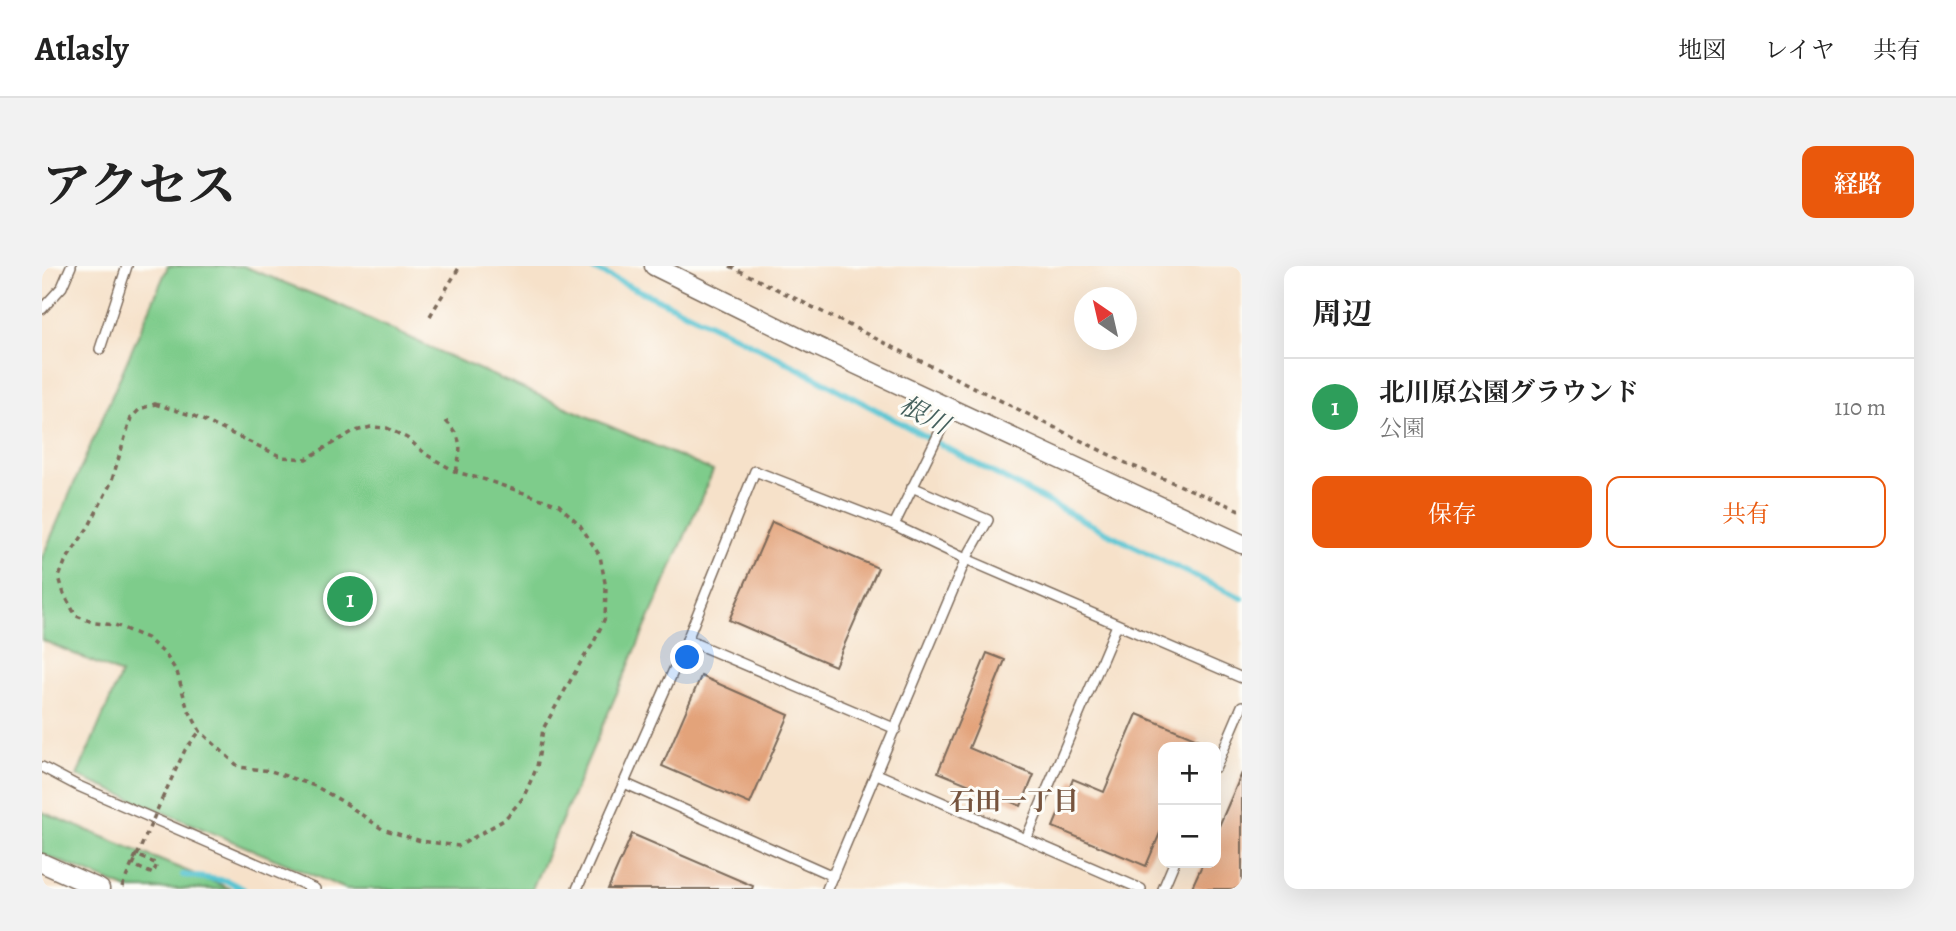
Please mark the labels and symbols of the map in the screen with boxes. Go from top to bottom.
north arrow [1074,287,1137,350]
water label: 根川 [893,387,958,444]
pin: 1 [327,573,373,625]
your location [670,640,704,674]
district label: 石田一丁目 [949,784,1079,819]

